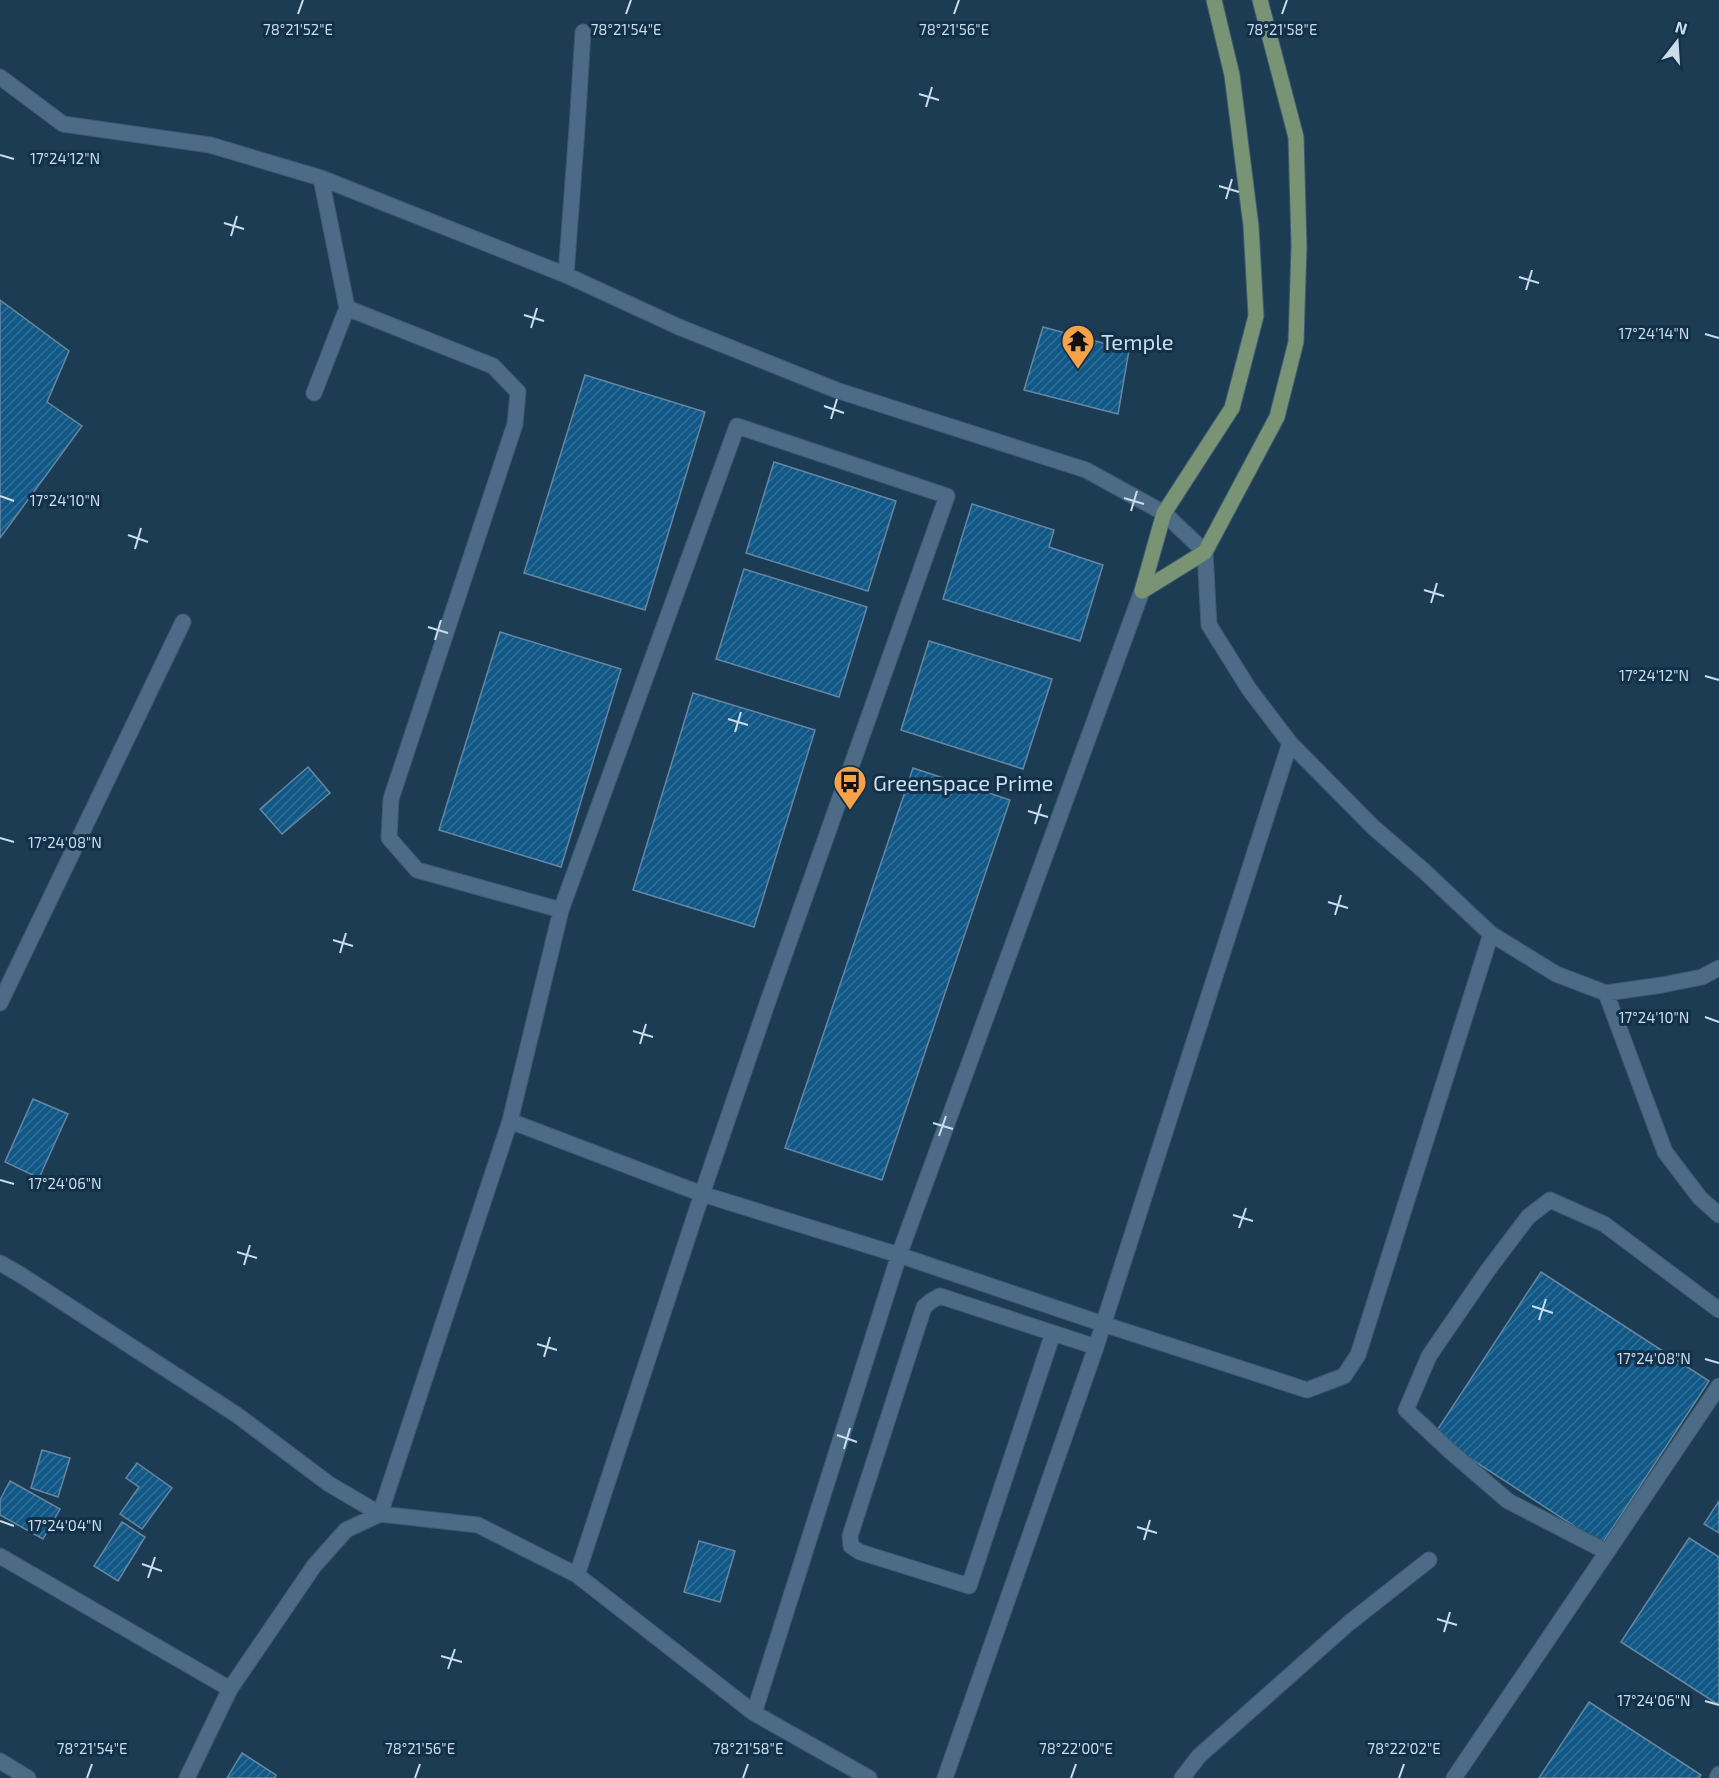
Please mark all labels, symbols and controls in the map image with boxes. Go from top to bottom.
north arrow [1647,12,1707,72]
text: N [1673,16,1690,38]
text: 78°21'52"E [263,20,333,38]
text: 78°21'54"E [591,20,661,38]
text: 78°21'56"E [919,20,989,38]
text: 78°21'58"E [1247,20,1317,38]
text: 17°24'12"N [30,149,100,167]
temple icon: Temple [1060,323,1096,370]
text: 17°24'14"N [1619,324,1689,342]
place label: Temple [1101,328,1174,354]
text: 17°24'10"N [30,491,100,509]
text: 17°24'12"N [1619,666,1689,684]
bus stop icon: Greenspace Prime [832,764,868,811]
place label: Greenspace Prime [873,769,1053,795]
text: 17°24'08"N [28,833,102,851]
text: 17°24'10"N [1619,1008,1689,1026]
text: 17°24'06"N [28,1174,102,1192]
text: 17°24'08"N [1617,1349,1691,1367]
text: 17°24'04"N [28,1516,102,1534]
text: 17°24'06"N [1617,1691,1691,1709]
text: 78°21'54"E [57,1739,127,1757]
text: 78°21'56"E [385,1739,455,1757]
text: 78°21'58"E [713,1739,783,1757]
text: 78°22'00"E [1039,1739,1113,1757]
text: 78°22'02"E [1367,1739,1441,1757]

